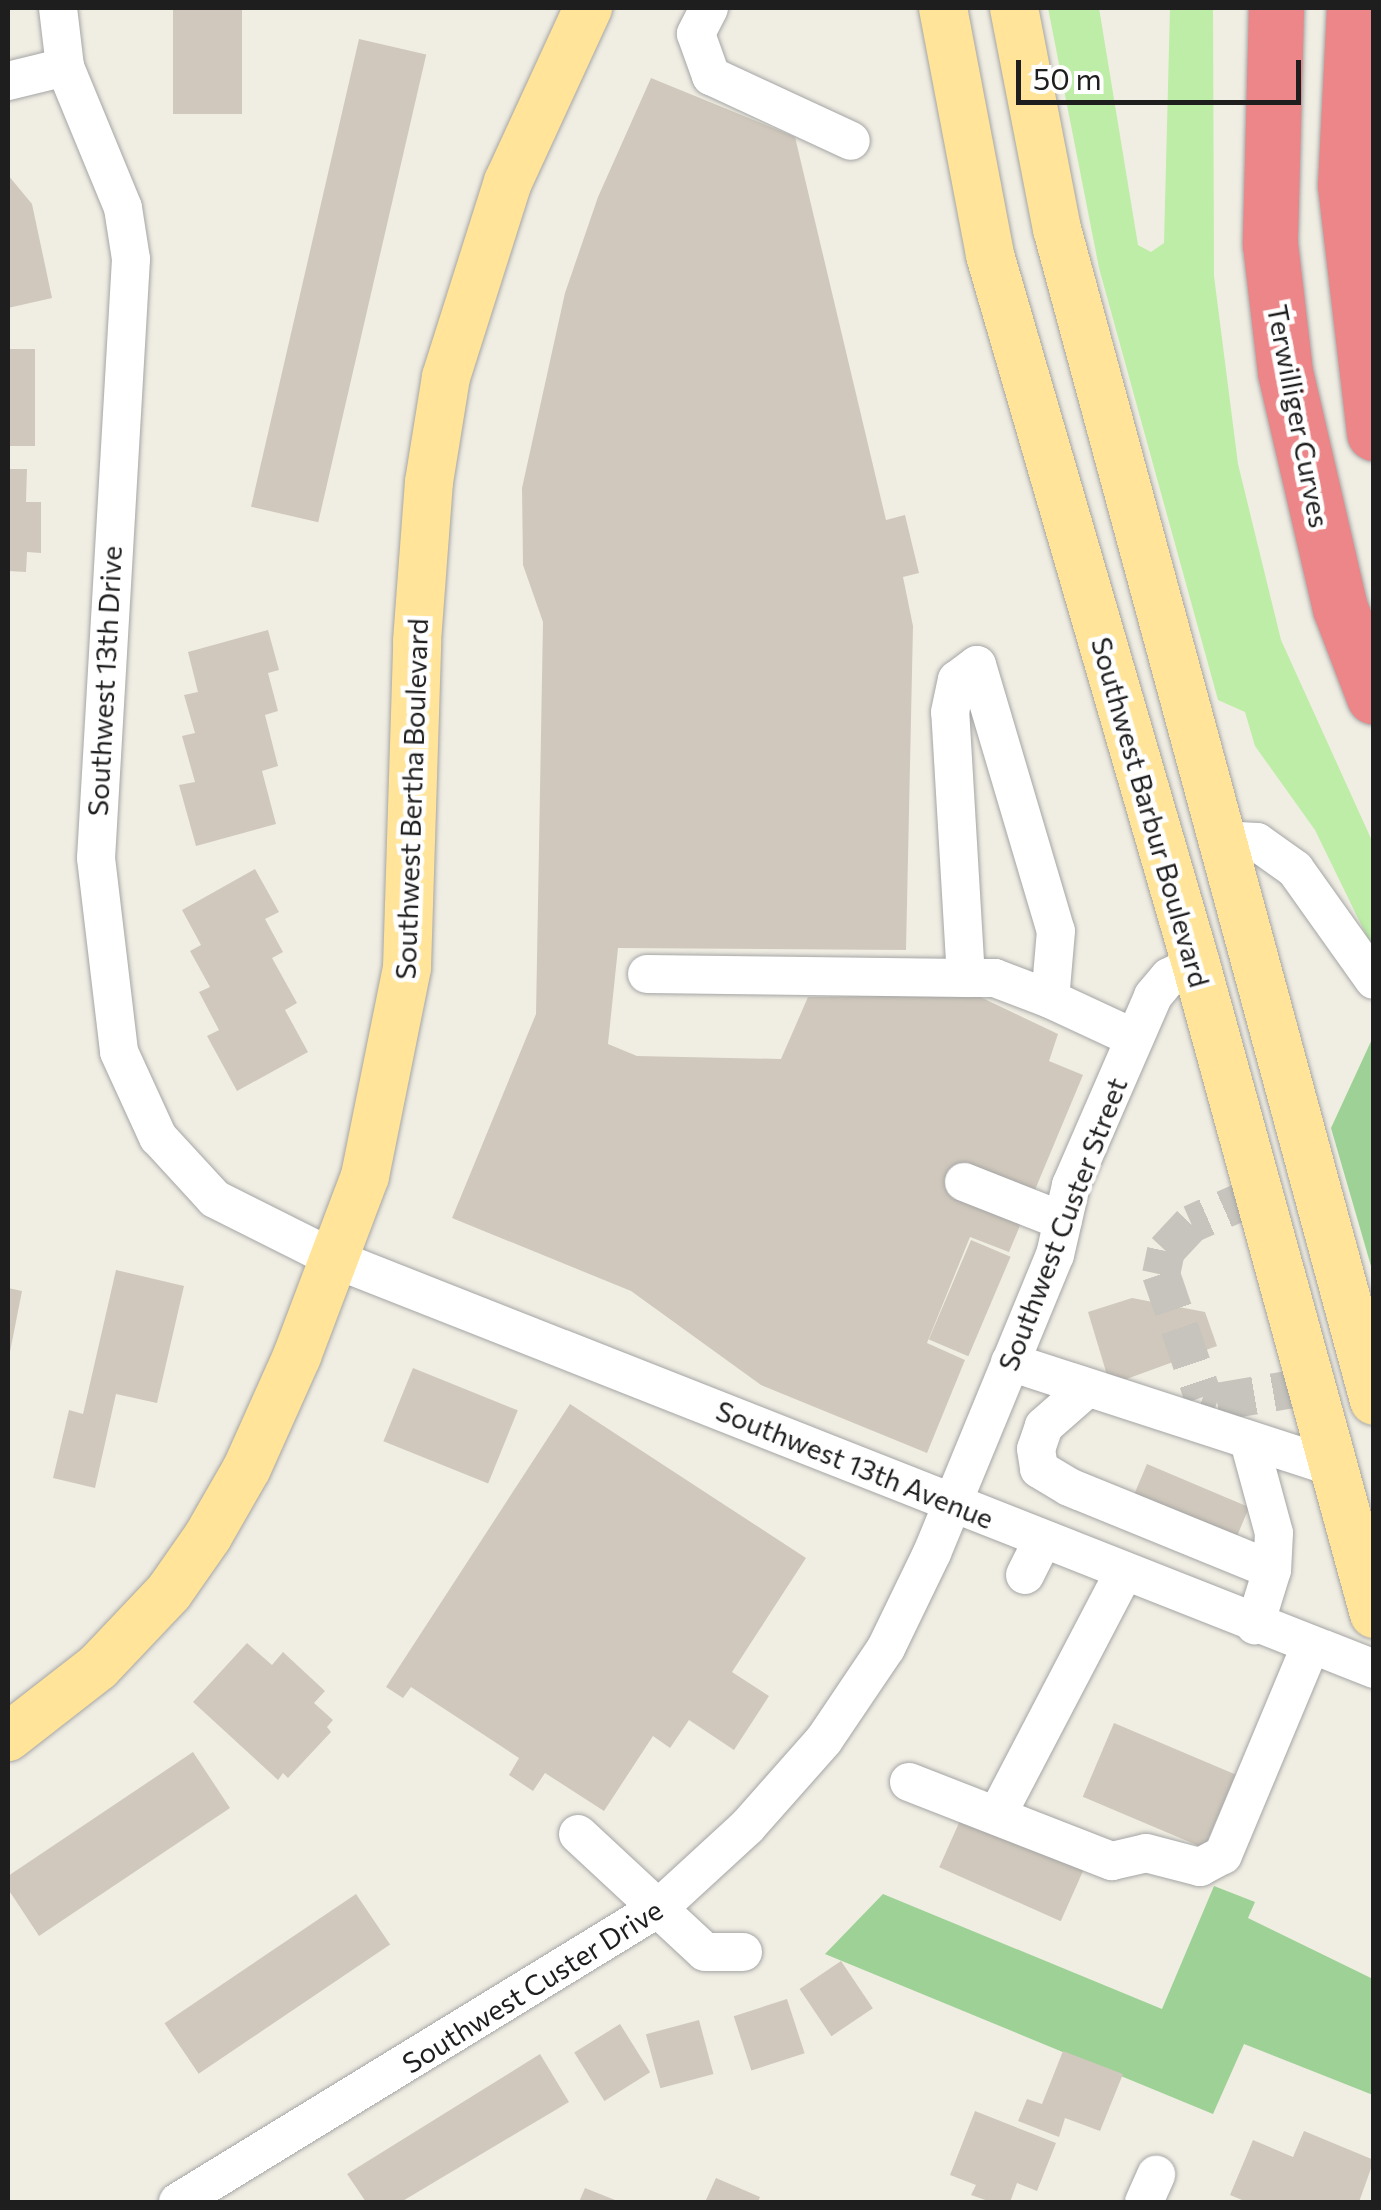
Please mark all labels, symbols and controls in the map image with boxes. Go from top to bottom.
scale bar [1021,40,1306,102]
text: 50 m [1033,59,1102,96]
street label: Terwilliger Curves [1261,302,1337,530]
street label: Southwest 13th Drive [80,545,128,817]
street label: Southwest Bertha Boulevard [388,618,434,980]
street label: Southwest Barbur Boulevard [1085,633,1217,991]
street label: Southwest Custer Street [991,1073,1133,1375]
street label: Southwest 13th Avenue [711,1393,999,1535]
street label: Southwest Custer Drive [396,1892,668,2080]

